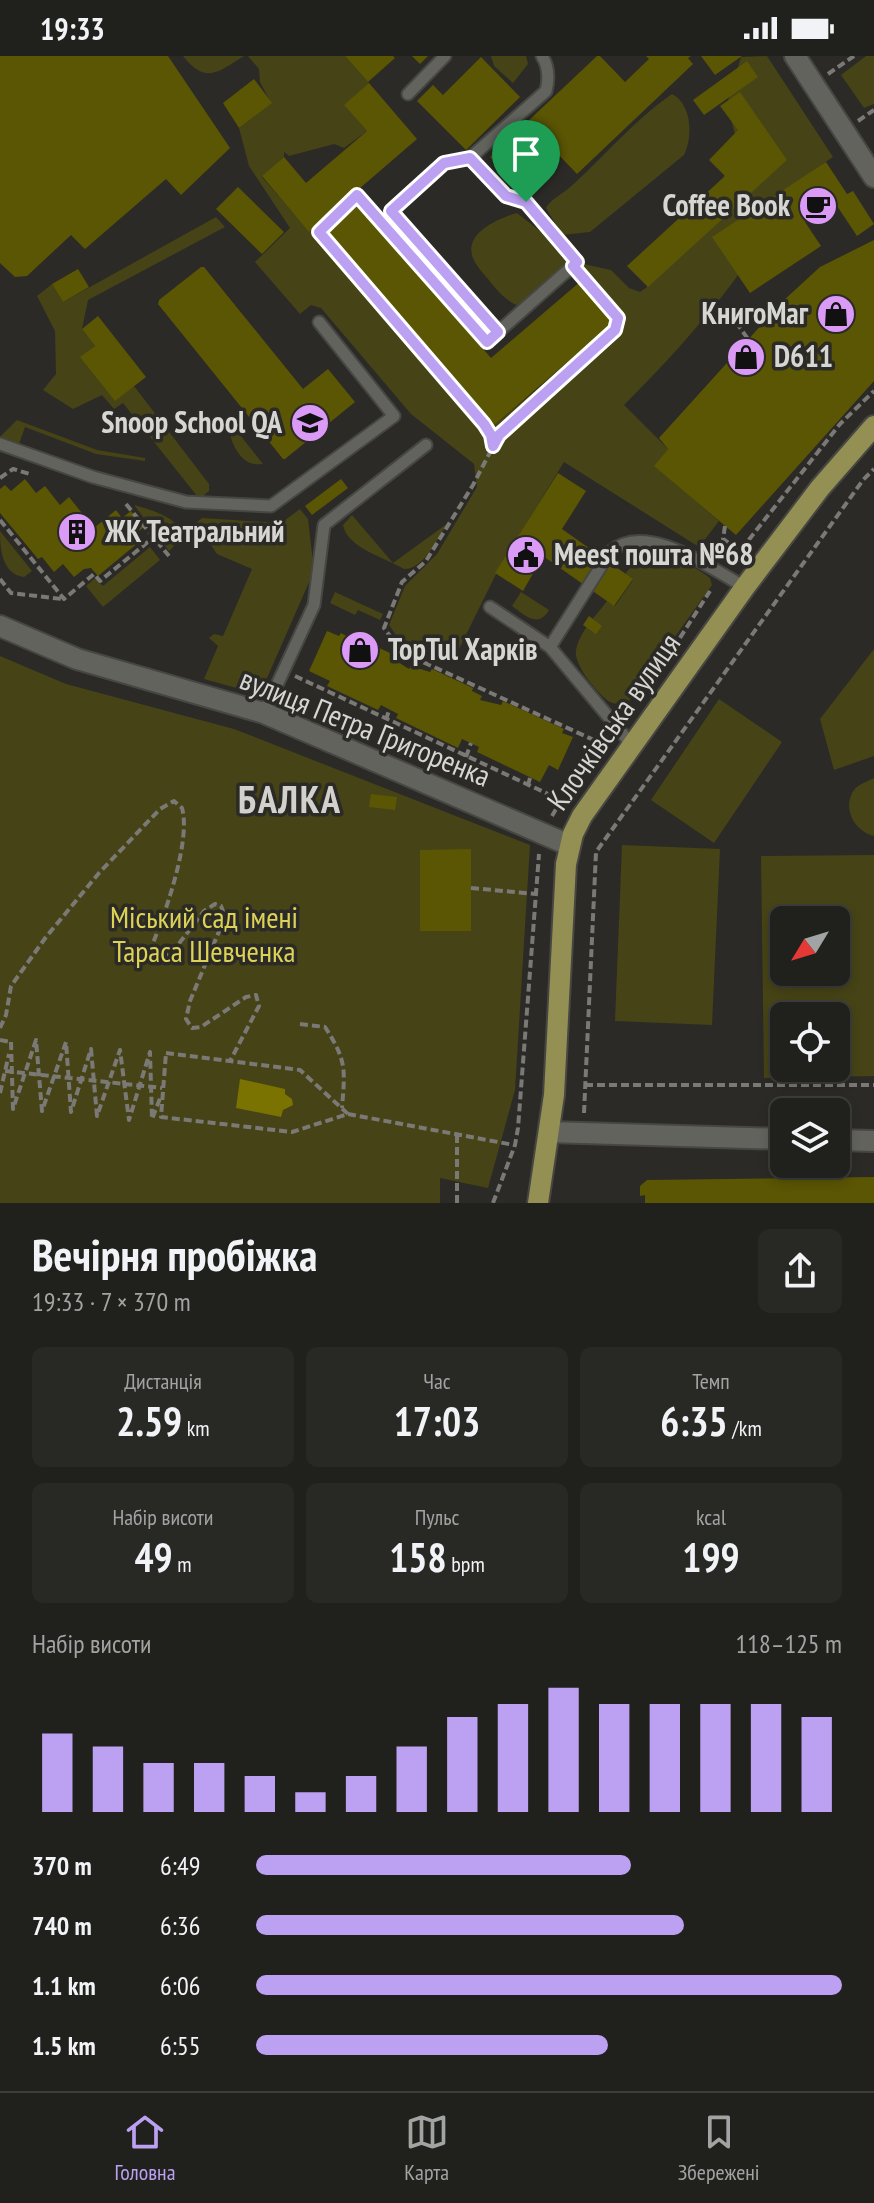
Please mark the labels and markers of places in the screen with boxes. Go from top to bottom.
pin [492,120,560,202]
place label: Coffee Book [663,185,791,224]
cafe icon: Coffee Book [797,185,839,227]
place label: КнигоМаг [702,293,809,332]
shop icon: КнигоМаг [815,293,857,335]
shop icon: D611 [725,336,767,378]
place label: D611 [774,336,833,375]
place label: Snoop School QA [101,402,283,441]
school or university icon: Snoop School QA [289,402,331,444]
building icon: ЖК Театральний [56,511,98,553]
place label: ЖК Театральний [104,511,285,550]
public building icon: Meest пошта №68 [505,534,547,576]
place label: Meest пошта №68 [554,534,754,573]
shop icon: TopTul Харків [339,629,381,671]
place label: TopTul Харків [388,629,538,668]

